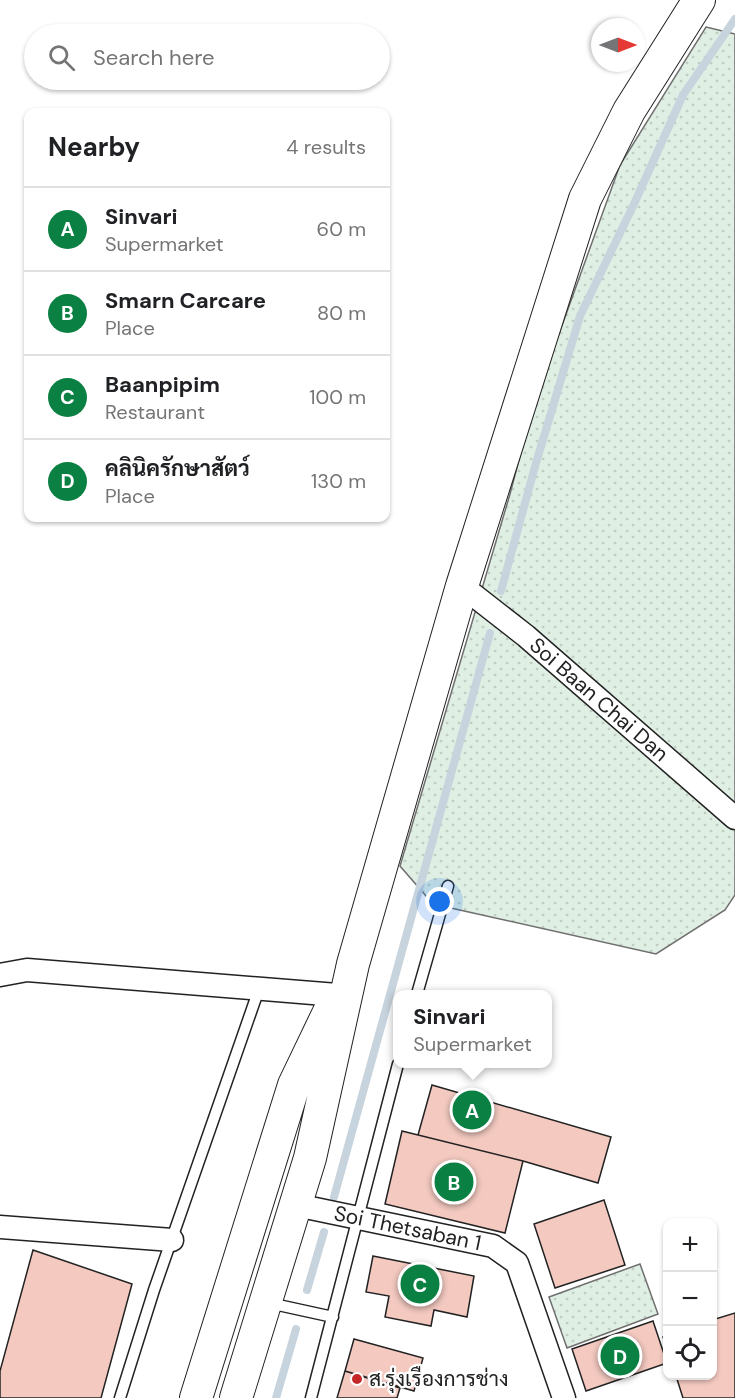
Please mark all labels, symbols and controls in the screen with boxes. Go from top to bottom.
north arrow [591,18,645,72]
search box [24,24,390,90]
icon: search [45,41,78,74]
text: Search here [93,43,214,72]
text: Nearby [48,130,140,164]
text: 4 results [286,134,366,160]
text: Sinvari [105,202,177,231]
text: A [60,216,75,242]
text: 60 m [317,216,366,242]
text: Supermarket [105,231,224,257]
text: Smarn Carcare [105,286,266,315]
text: B [61,300,74,326]
text: 80 m [317,300,366,326]
text: Place [105,315,155,341]
text: Baanpipim [105,370,220,399]
text: C [60,384,75,410]
text: 100 m [309,384,366,410]
text: Restaurant [105,399,205,425]
text: คลินิครักษาสัตว์ [105,454,250,483]
text: D [60,468,75,494]
text: 130 m [311,468,366,494]
text: Place [105,483,155,509]
street label: Soi Baan Chai Dan [524,631,674,768]
your location [425,887,454,916]
popup [393,990,552,1068]
text: Sinvari [413,1002,486,1031]
text: Supermarket [413,1031,532,1057]
pin: A [452,1088,492,1132]
pin: B [434,1160,474,1204]
street label: Soi Thetsaban 1 [331,1199,484,1257]
map controls [663,1218,717,1380]
button: + [663,1218,717,1272]
pin: C [400,1262,440,1306]
button: − [663,1272,717,1326]
button: locate [663,1326,717,1380]
pin: D [600,1334,640,1378]
place label: ส.รุ่งเรืองการช่าง [369,1365,508,1393]
marker: ส.รุ่งเรืองการช่าง [350,1372,364,1386]

